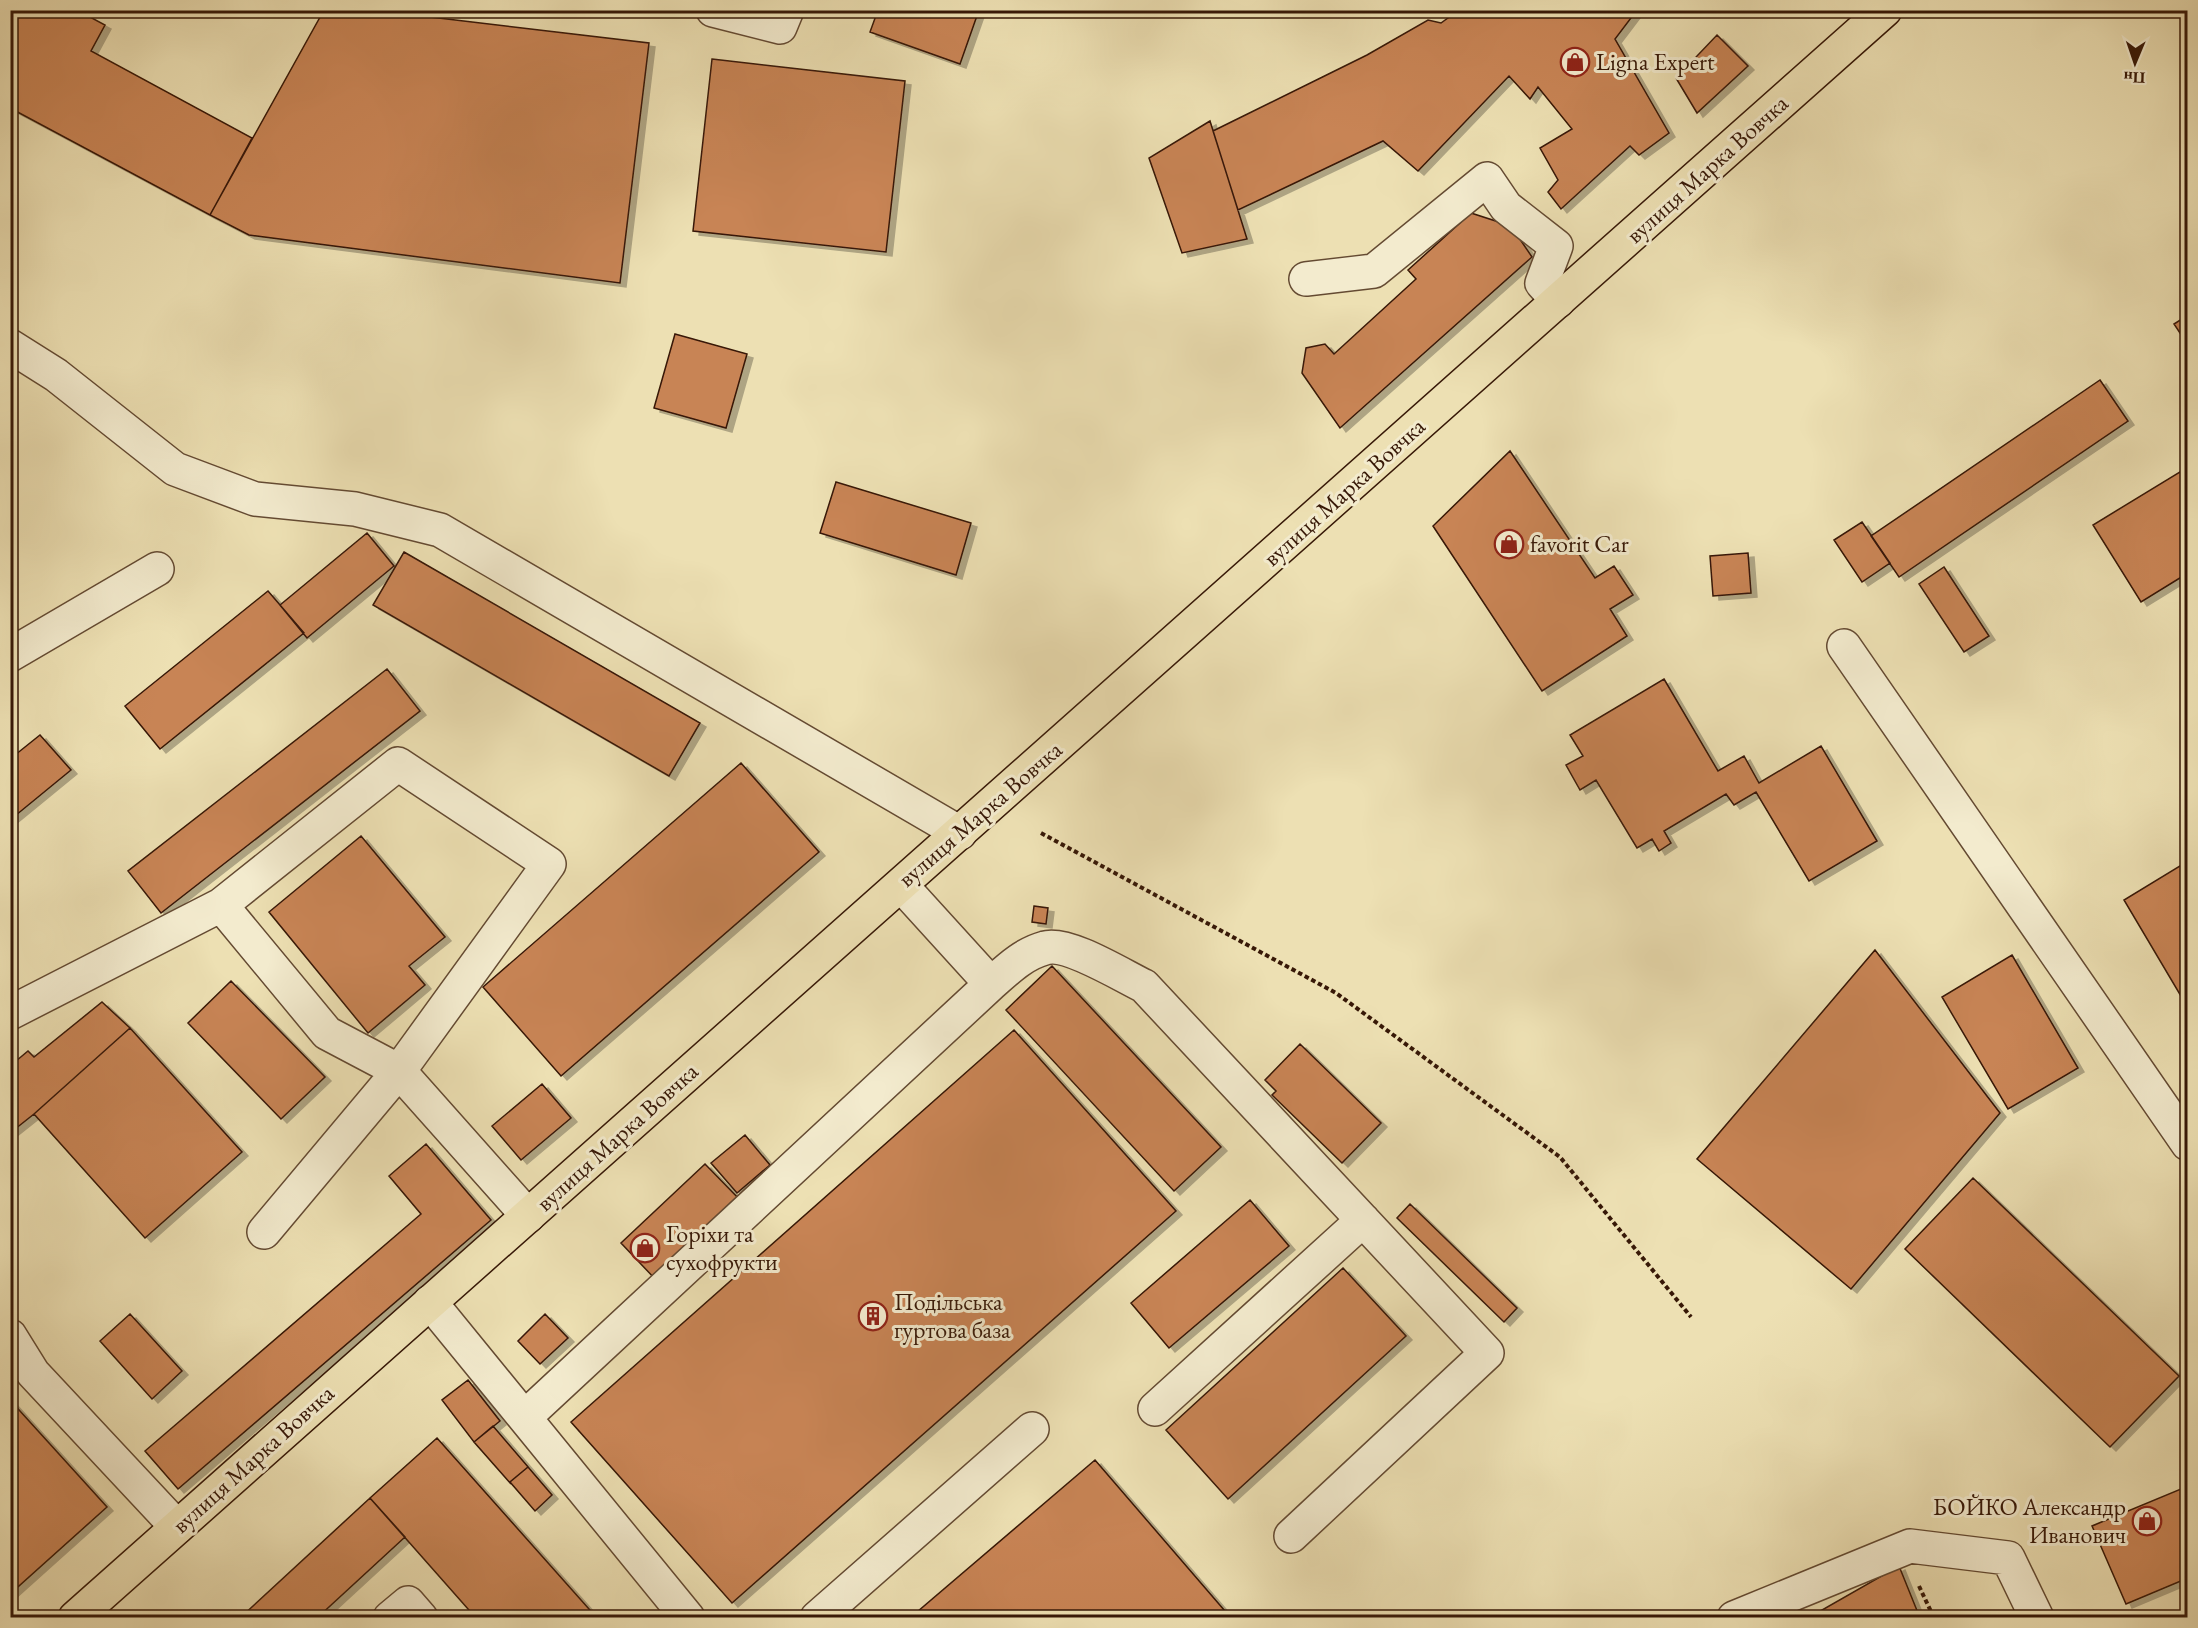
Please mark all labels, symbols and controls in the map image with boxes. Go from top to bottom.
north arrow [2105,33,2165,93]
shop icon: Ligna Expert [1559,46,1591,78]
place label: Ligna Expert [1596,46,1715,77]
text: Пн [2123,67,2146,88]
street label: вулиця Марка Вовчка [1619,87,1795,250]
street label: вулиця Марка Вовчка [1256,410,1432,573]
shop icon: favorit Car [1493,528,1525,560]
place label: favorit Car [1530,528,1629,559]
street label: вулиця Марка Вовчка [891,733,1069,893]
street label: вулиця Марка Вовчка [529,1055,705,1218]
place label: Горіхи та сухофрукти [666,1218,778,1277]
shop icon: Горіхи та сухофрукти [629,1232,661,1264]
place label: Подільська гуртова база [894,1286,1011,1345]
building icon: Подільська гуртова база [857,1300,889,1332]
street label: вулиця Марка Вовчка [165,1377,341,1540]
place label: БОЙКО Александр Иванович [1933,1491,2126,1550]
shop icon: БОЙКО Александр Иванович [2131,1505,2163,1537]

